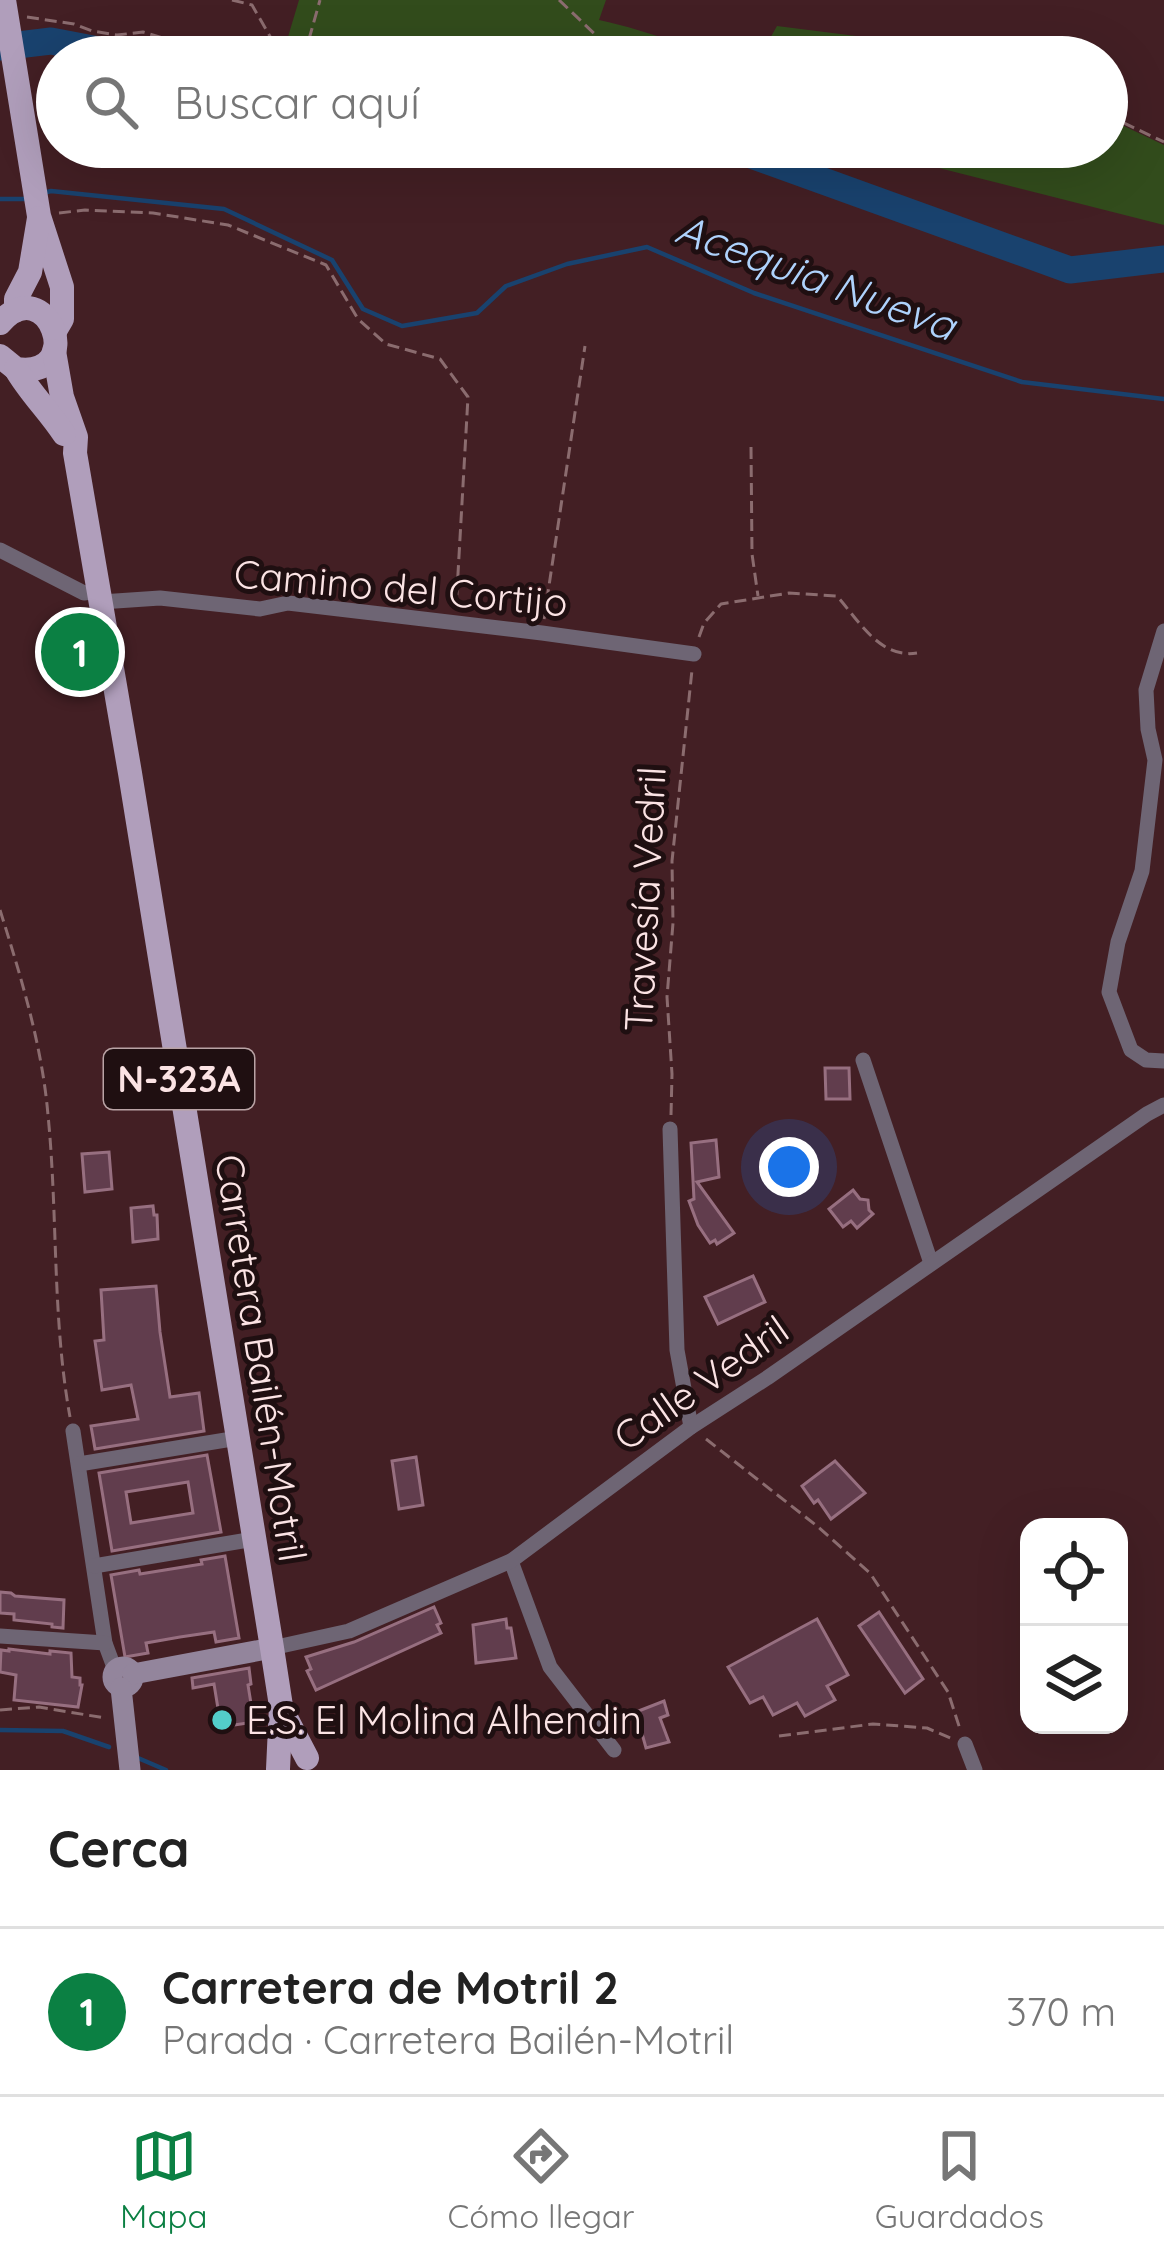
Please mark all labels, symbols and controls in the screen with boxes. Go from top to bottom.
search box [36,36,1128,168]
icon: search [78,69,144,135]
text: Buscar aquí [174,74,420,130]
water label: Acequia Nueva [669,201,966,352]
street label: Camino del Cortijo [232,549,570,626]
pin: 1 [41,607,119,697]
street label: Travesía Vedril [613,765,676,1033]
road number: N-323A [104,1049,254,1109]
your location [759,1137,819,1197]
street label: Carretera Bailén-Motril [205,1151,318,1565]
street label: Calle Vedril [604,1304,798,1461]
map controls [1020,1518,1128,1734]
button: locate [1020,1518,1128,1626]
button: layers [1020,1626,1128,1734]
place label: E.S. El Molina Alhendin [246,1695,642,1744]
marker: E.S. El Molina Alhendin [209,1707,235,1733]
text: Cerca [48,1816,190,1880]
text: Carretera de Motril 2 [162,1959,619,2015]
text: 1 [79,1987,95,2036]
text: 370 m [1006,1987,1116,2036]
text: Parada · Carretera Bailén-Motril [162,2015,734,2064]
tab: Mapa [120,2123,207,2236]
tab: Cómo llegar [448,2123,635,2236]
tab: Guardados [875,2123,1044,2236]

